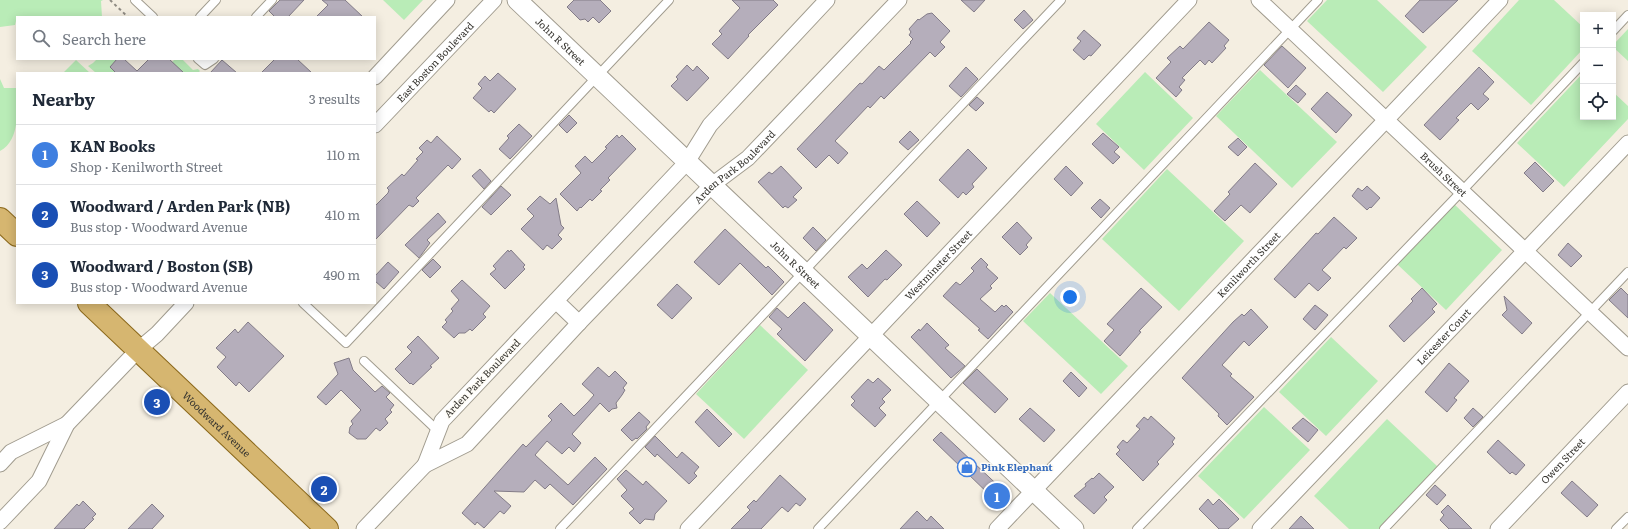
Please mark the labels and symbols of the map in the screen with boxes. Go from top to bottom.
street label: John R Street [532,13,589,68]
street label: East Boston Boulevard [393,18,477,105]
street label: Arden Park Boulevard [690,126,778,207]
street label: Brush Street [1417,148,1471,200]
street label: Westminster Street [901,226,975,303]
street label: Kenilworth Street [1213,228,1283,300]
street label: John R Street [767,237,824,292]
your location [1060,287,1080,307]
street label: Leicester Court [1413,304,1474,368]
street label: Arden Park Boulevard [440,335,523,420]
pin: 3 [144,387,170,417]
street label: Woodward Avenue [179,388,255,460]
street label: Owen Street [1537,434,1588,487]
shop icon: Pink Elephant [956,456,978,478]
place label: Pink Elephant [981,459,1053,474]
pin: 2 [311,474,337,504]
pin: 1 [984,481,1010,511]

